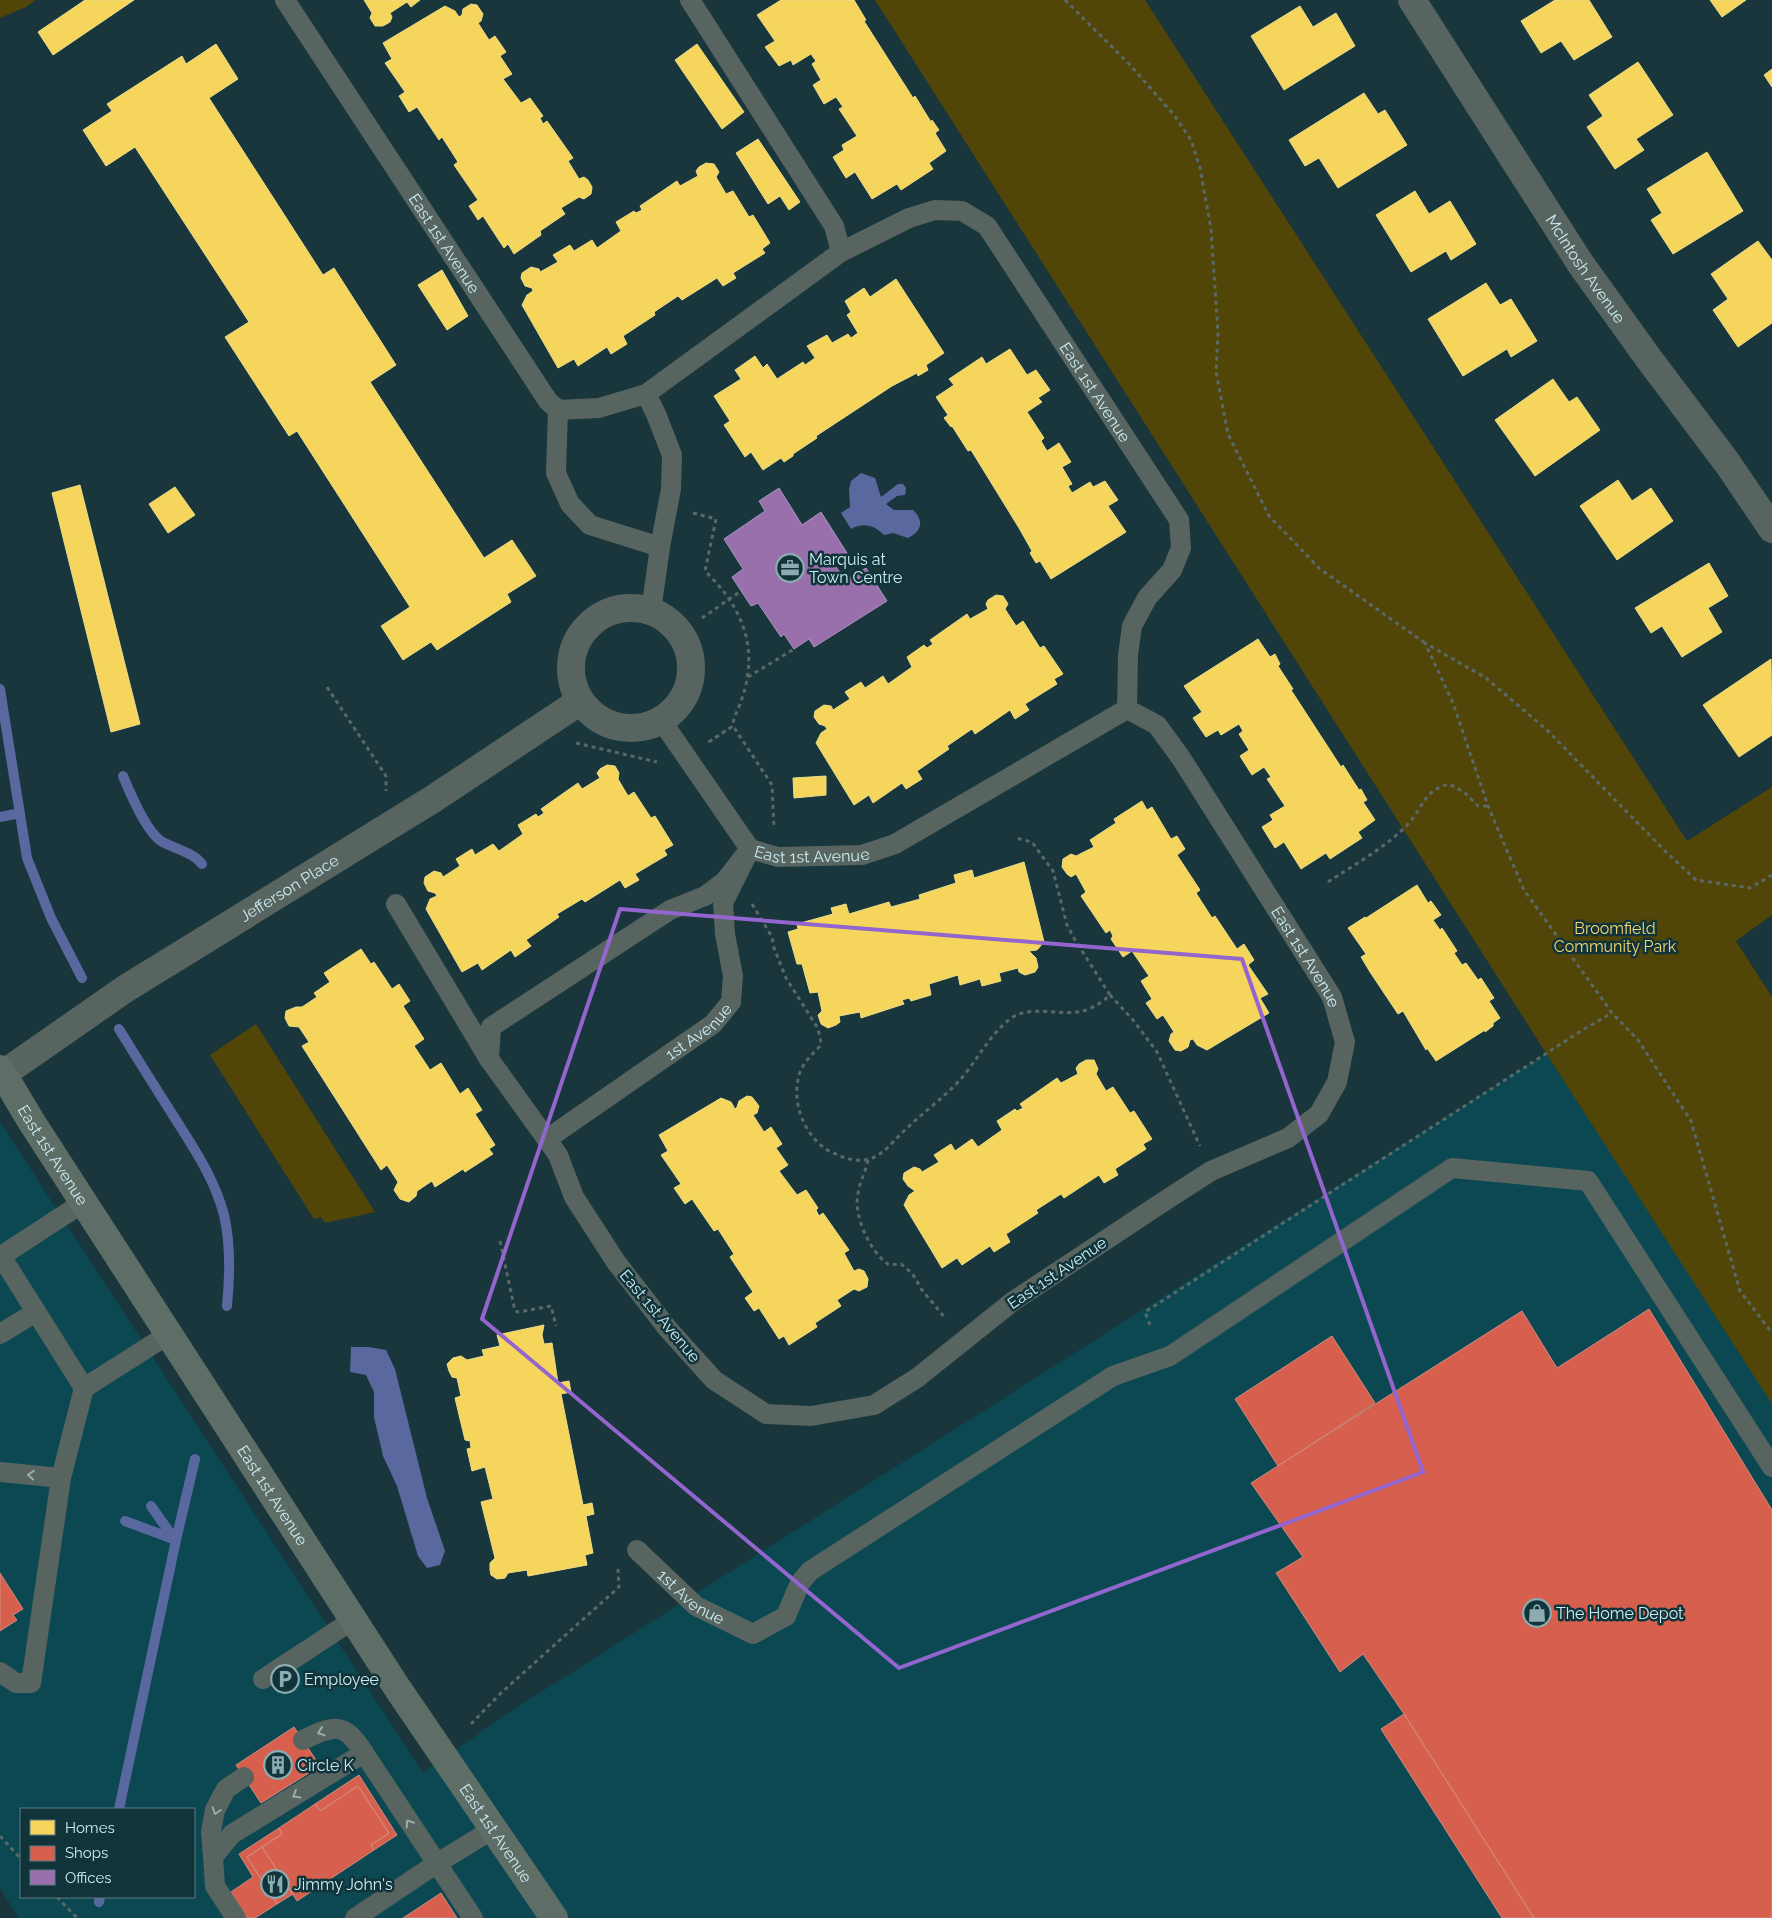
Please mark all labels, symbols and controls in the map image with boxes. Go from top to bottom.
street label: East 1st Avenue [405,190,484,297]
street label: McIntosh Avenue [1542,211,1630,327]
street label: East 1st Avenue [1056,339,1135,446]
place label: Marquis at Town Centre [809,550,902,587]
office icon: Marquis at Town Centre [775,553,805,583]
street label: East 1st Avenue [752,841,872,867]
street label: Jefferson Place [236,850,342,926]
street label: East 1st Avenue [1268,903,1344,1009]
park label: Broomfield Community Park [1554,919,1677,956]
street label: 1st Avenue [662,999,736,1064]
street label: East 1st Avenue [14,1101,92,1209]
street label: East 1st Avenue [1004,1233,1110,1313]
street label: East 1st Avenue [616,1266,704,1366]
street label: East 1st Avenue [233,1442,312,1549]
one-way arrow [26,1470,34,1481]
street label: 1st Avenue [654,1565,728,1628]
shop icon: The Home Depot [1522,1598,1552,1628]
place label: The Home Depot [1556,1604,1684,1623]
parking icon: Employee [270,1664,300,1694]
place label: Employee [304,1670,379,1689]
one-way arrow [318,1726,326,1736]
building icon: Circle K [263,1750,293,1780]
place label: Circle K [297,1756,354,1775]
street label: East 1st Avenue [456,1780,536,1886]
one-way arrow [293,1788,302,1798]
one-way arrow [212,1807,222,1815]
legend [20,1808,195,1898]
text: Homes [65,1819,115,1837]
one-way arrow [406,1819,416,1828]
text: Shops [65,1844,108,1862]
text: Offices [65,1869,112,1887]
restaurant icon: Jimmy John's [260,1869,290,1899]
place label: Jimmy John's [294,1875,393,1894]

